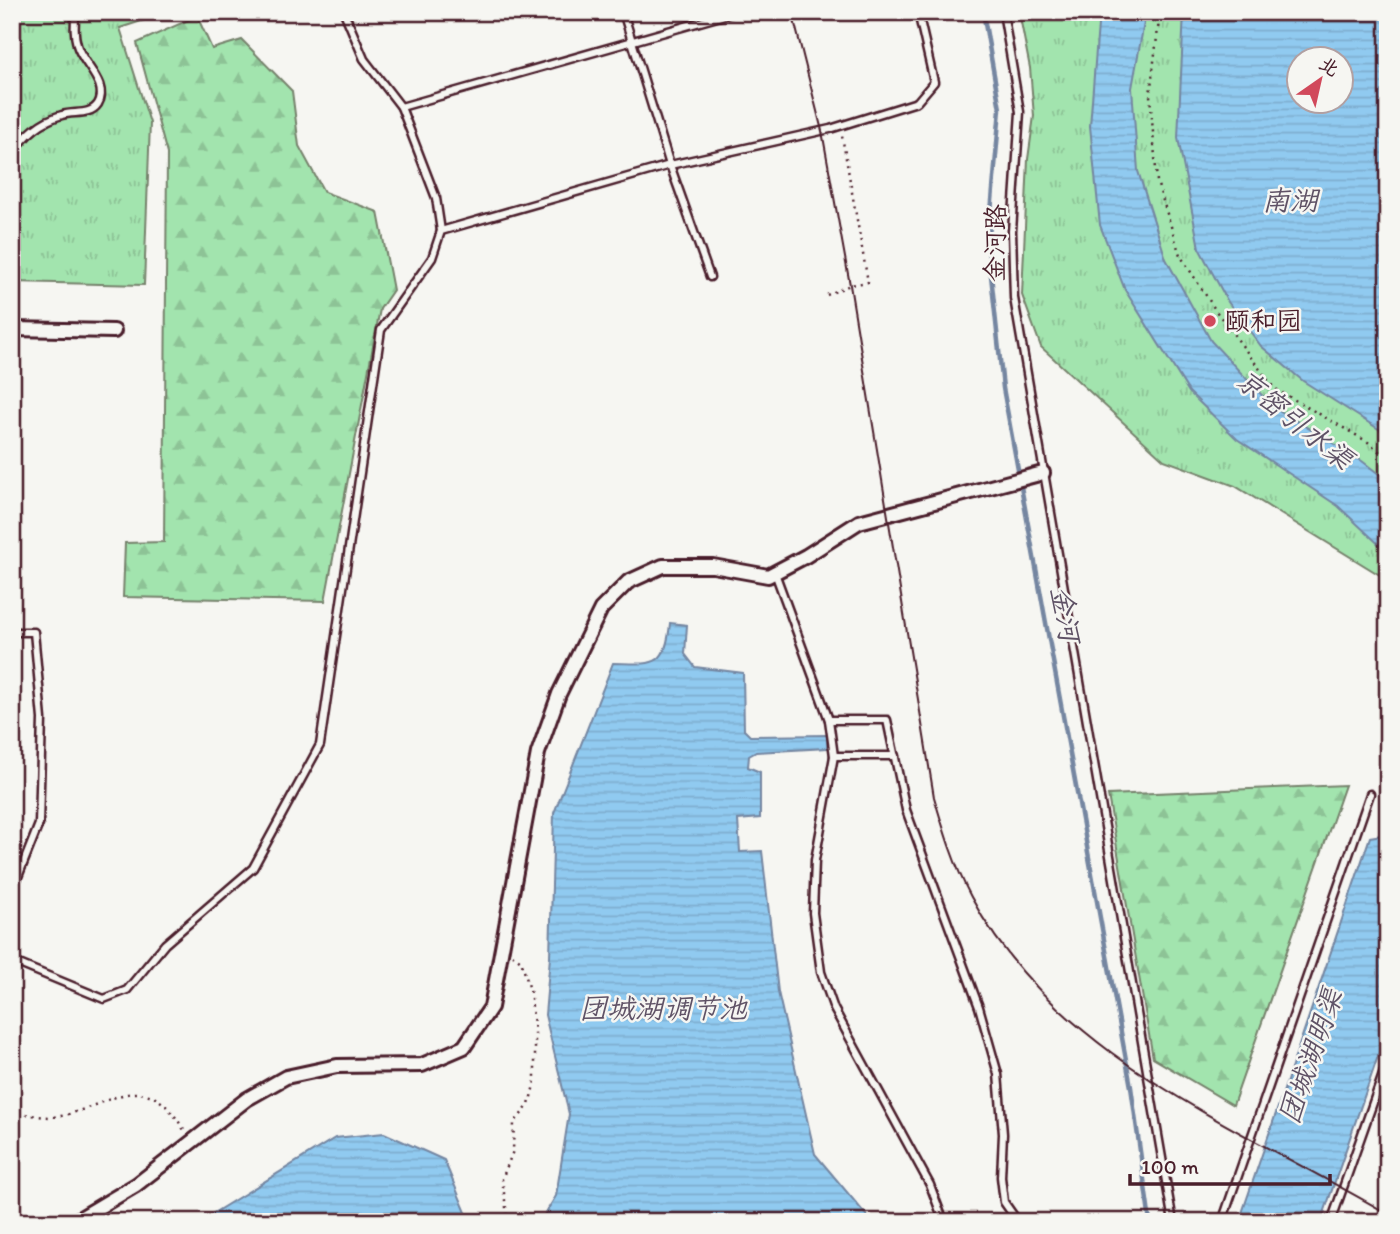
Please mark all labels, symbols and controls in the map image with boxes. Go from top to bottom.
north arrow [1284,46,1354,116]
text: 北 [1315,51,1344,81]
water label: 南湖 [1262,183,1321,217]
street label: 金河路 [978,204,1012,282]
place label: 颐和园 [1224,305,1302,337]
marker: 颐和园 [1202,313,1218,329]
water label: 京密引水渠 [1230,362,1362,478]
water label: 金河 [1044,583,1088,648]
water label: 团城湖明渠 [1271,982,1350,1128]
water label: 团城湖调节池 [579,991,748,1025]
scale bar [1130,1143,1330,1187]
text: 100 m [1141,1154,1199,1179]

